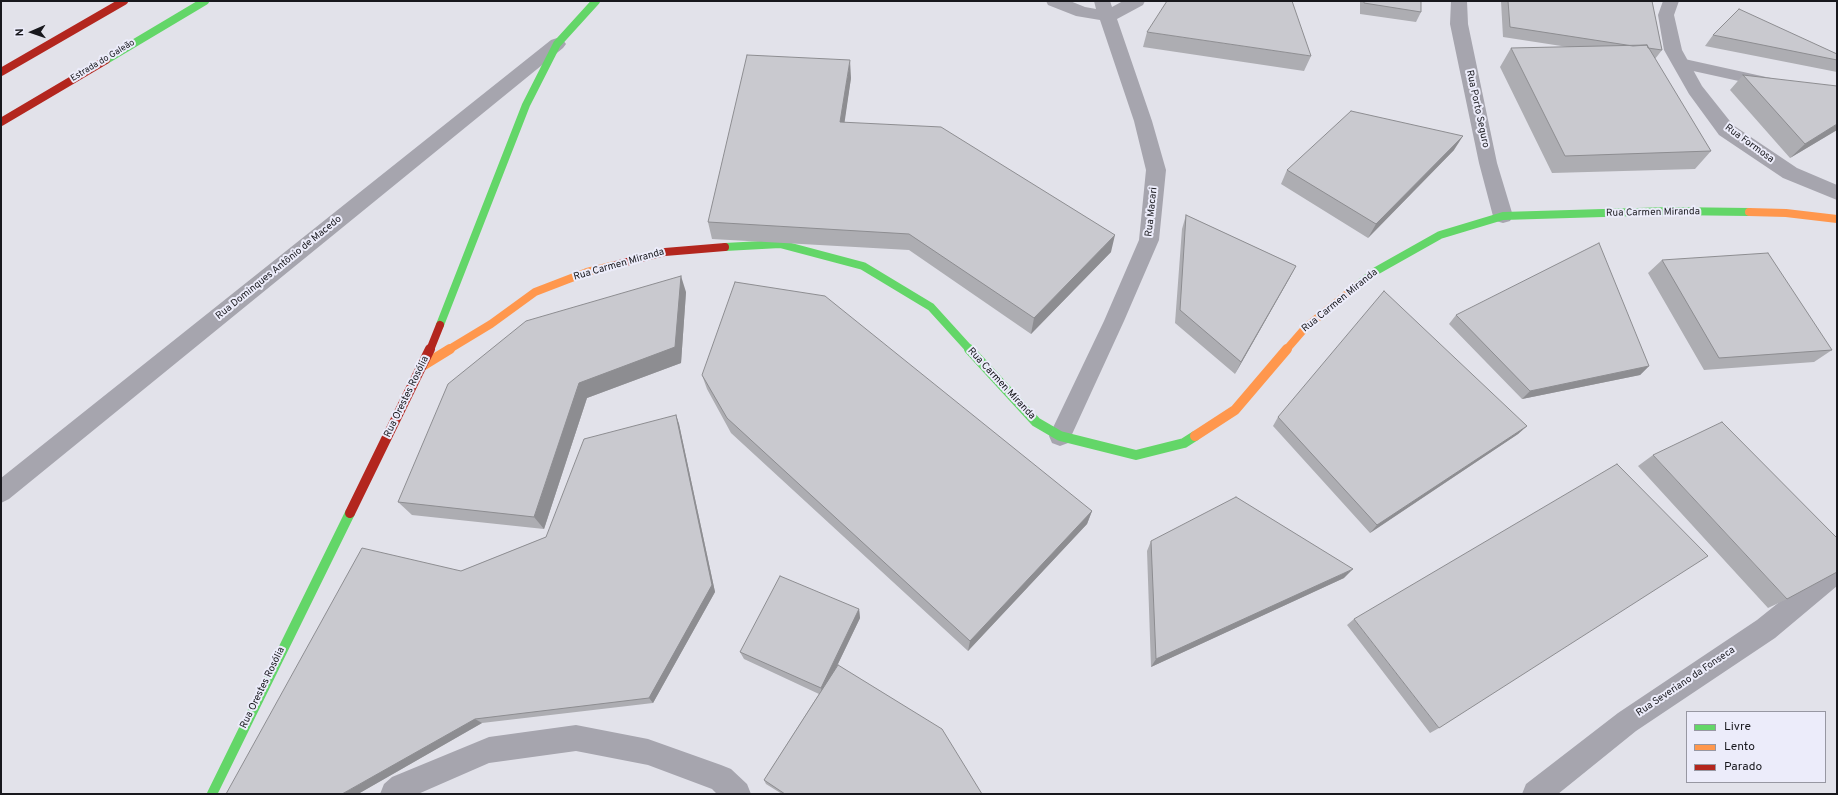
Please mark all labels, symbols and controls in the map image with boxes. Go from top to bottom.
north arrow [12,12,52,52]
text: N [13,28,27,37]
street label: Estrada do Galeão [69,38,137,84]
street label: Rua Porto Seguro [1463,69,1491,149]
street label: Rua Formosa [1722,122,1776,166]
street label: Rua Macari [1143,187,1161,237]
street label: Rua Carmen Miranda [1606,206,1700,220]
street label: Rua Dominques Antônio de Macedo [214,213,344,323]
street label: Rua Carmen Miranda [572,246,666,284]
street label: Rua Carmen Miranda [1300,267,1380,335]
street label: Rua Carmen Miranda [965,346,1037,422]
street label: Rua Orestes Rosólia [382,354,432,440]
street label: Rua Severiano da Fonseca [1634,644,1738,720]
street label: Rua Orestes Rosólia [238,645,288,731]
legend [1686,711,1826,783]
text: Livre [1724,719,1751,735]
text: Lento [1724,739,1755,755]
text: Parado [1724,759,1762,775]

